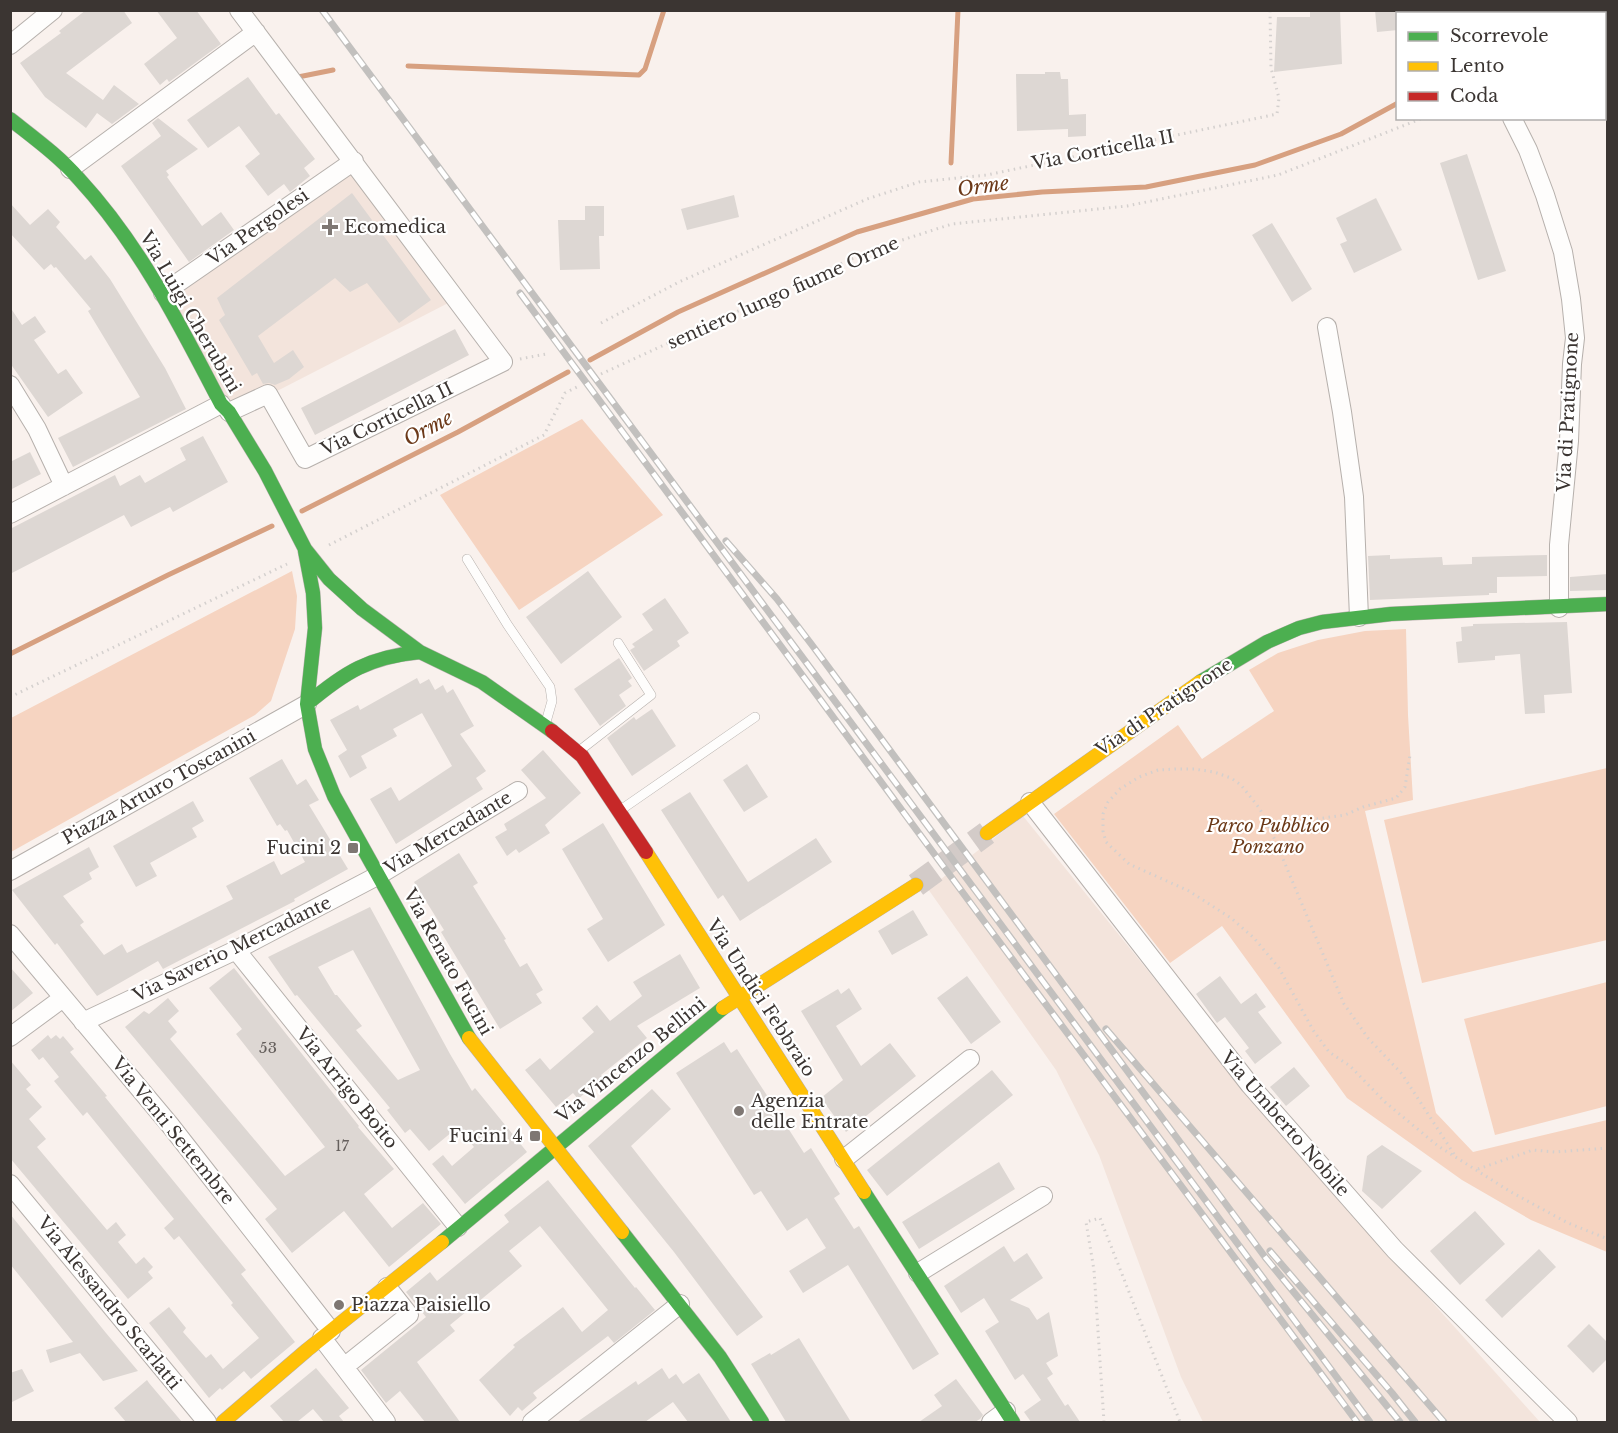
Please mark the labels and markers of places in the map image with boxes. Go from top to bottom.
place label: Ecomedica [344,216,446,238]
marker: Ecomedica [321,218,339,236]
place label: Fucini 2 [266,837,341,859]
marker: Fucini 2 [346,841,360,855]
place label: Agenzia delle Entrate [750,1090,869,1133]
marker: Agenzia delle Entrate [732,1104,746,1118]
place label: Fucini 4 [449,1125,523,1147]
marker: Fucini 4 [528,1129,542,1143]
place label: Piazza Paisiello [351,1294,491,1316]
marker: Piazza Paisiello [332,1298,346,1312]

